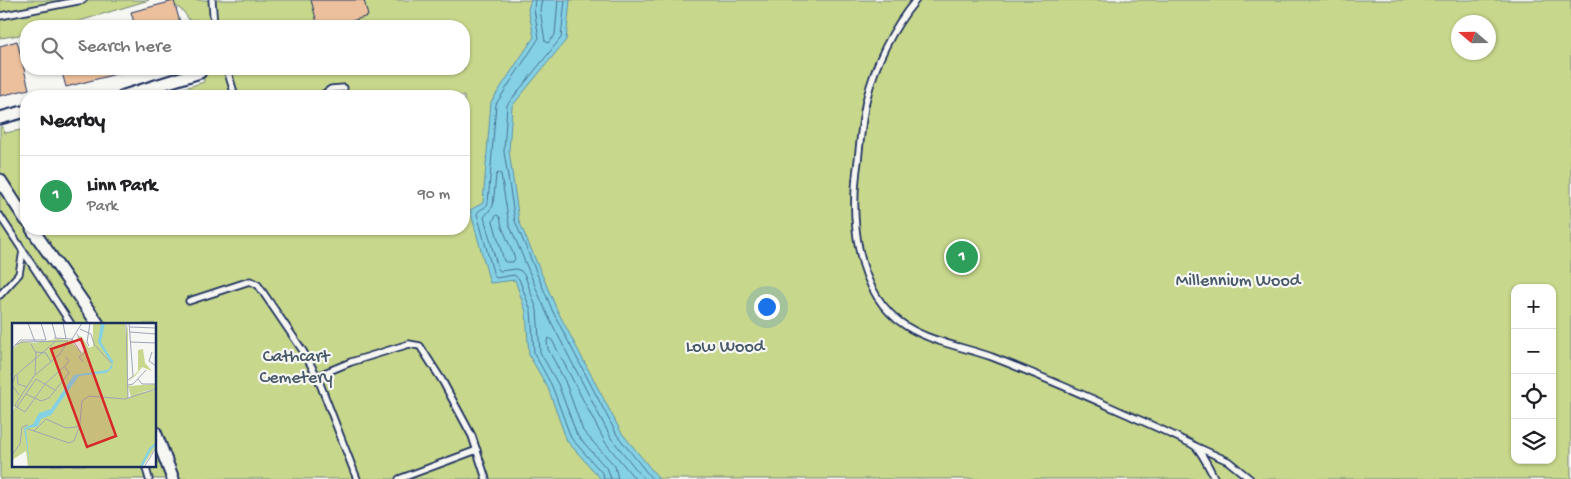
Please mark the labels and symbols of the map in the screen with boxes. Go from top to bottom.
north arrow [1451,15,1496,60]
pin: 1 [946,238,978,276]
park label: Millennium Wood [1176,271,1302,292]
your location [754,294,780,320]
inset map [12,323,156,466]
park label: Low Wood [686,337,766,358]
park label: Cathcart Cemetery [260,347,333,389]

